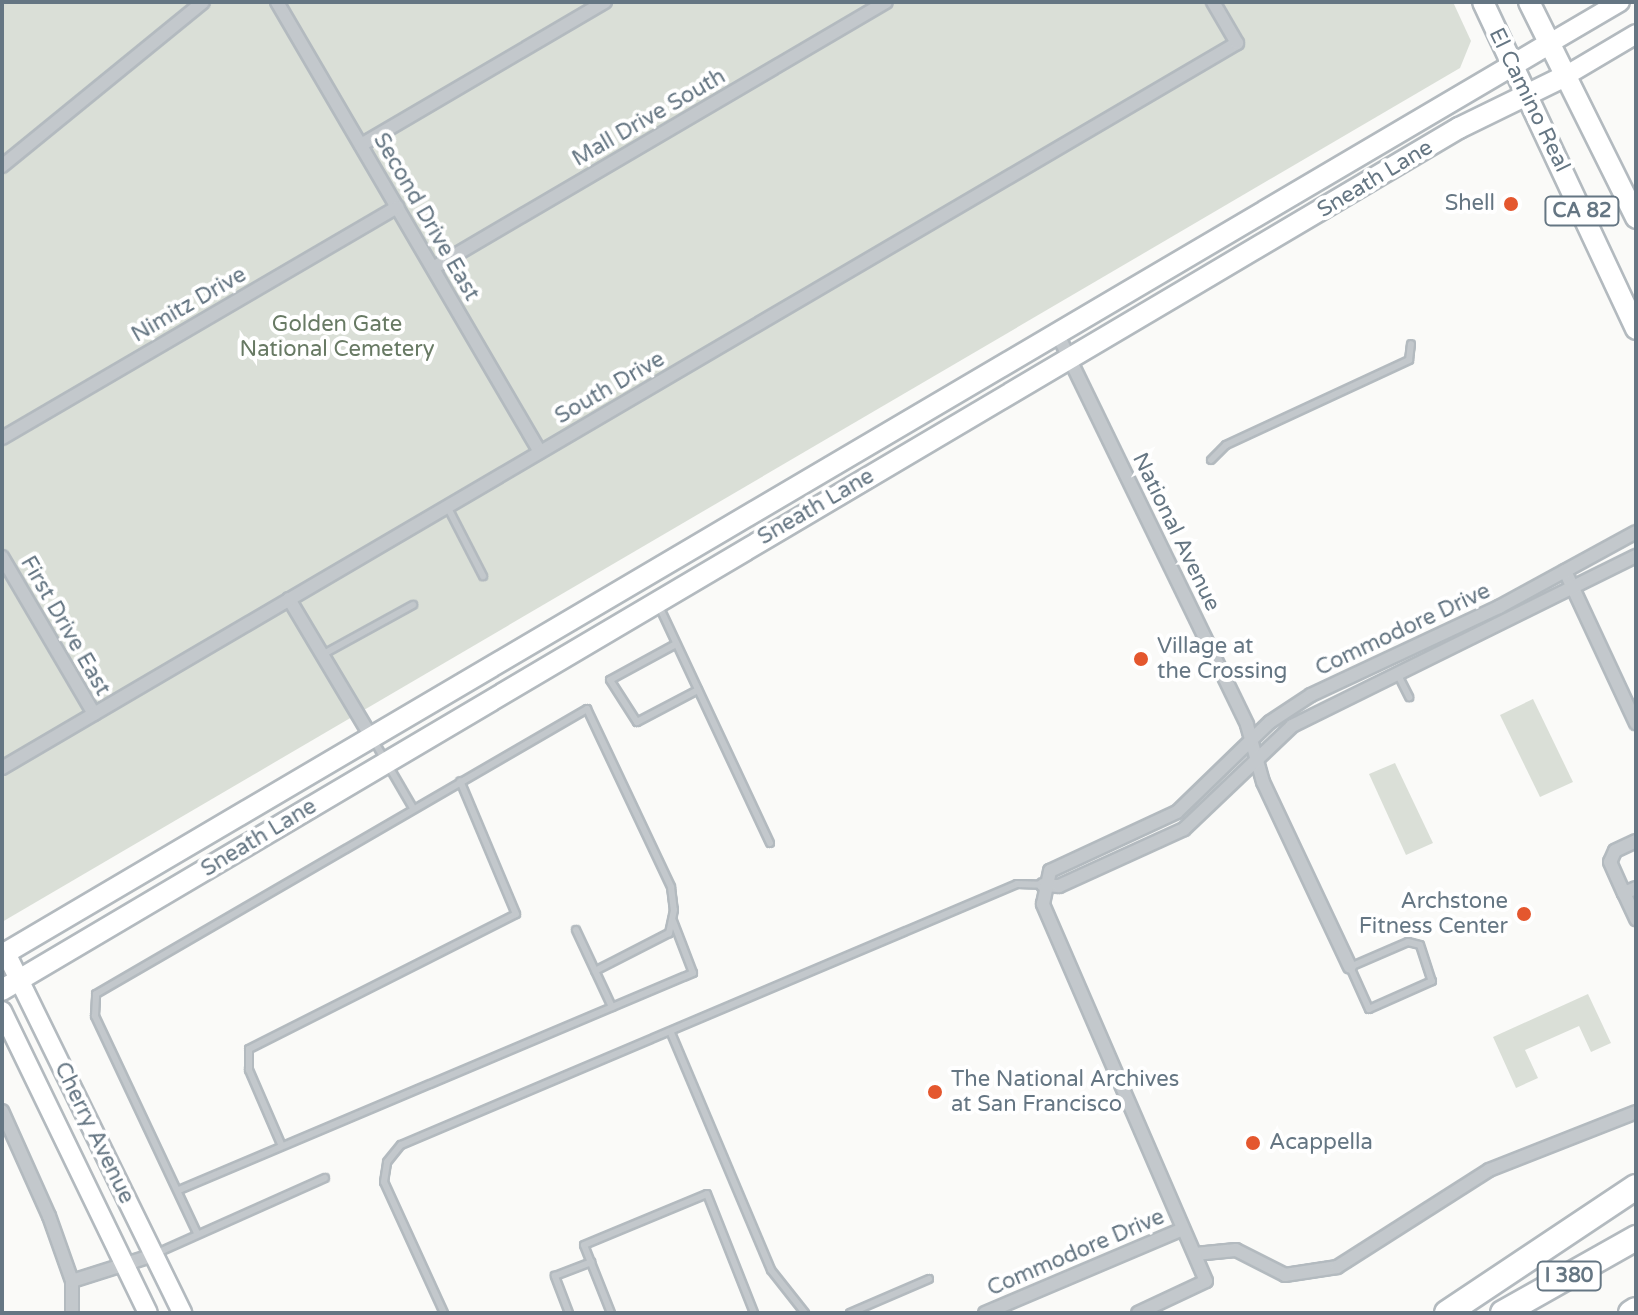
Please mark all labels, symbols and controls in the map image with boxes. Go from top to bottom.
street label: El Camino Real [1483,24,1575,176]
street label: Mall Drive South [568,63,730,173]
street label: Second Drive East [367,129,485,305]
street label: Sneath Lane [1313,134,1437,224]
place label: Shell [1445,191,1495,217]
marker: Shell [1502,195,1520,213]
road number: CA 82 [1544,195,1620,227]
street label: Nimitz Drive [127,262,251,348]
park label: Golden Gate National Cemetery [240,311,434,362]
street label: South Drive [551,346,669,430]
street label: National Avenue [1126,449,1226,615]
street label: Sneath Lane [753,463,879,551]
street label: First Drive East [14,552,116,700]
street label: Commodore Drive [1311,578,1495,682]
place label: Village at the Crossing [1157,633,1287,684]
marker: Village at the Crossing [1132,650,1150,668]
street label: Sneath Lane [197,793,321,883]
place label: Archstone Fitness Center [1359,888,1508,940]
marker: Archstone Fitness Center [1515,905,1533,923]
street label: Cherry Avenue [48,1058,140,1208]
place label: The National Archives at San Francisco [951,1066,1179,1118]
marker: The National Archives at San Francisco [926,1083,944,1101]
place label: Acappella [1269,1130,1373,1156]
marker: Acappella [1244,1134,1262,1152]
street label: Commodore Drive [983,1204,1169,1302]
road number: I 380 [1535,1260,1603,1292]

